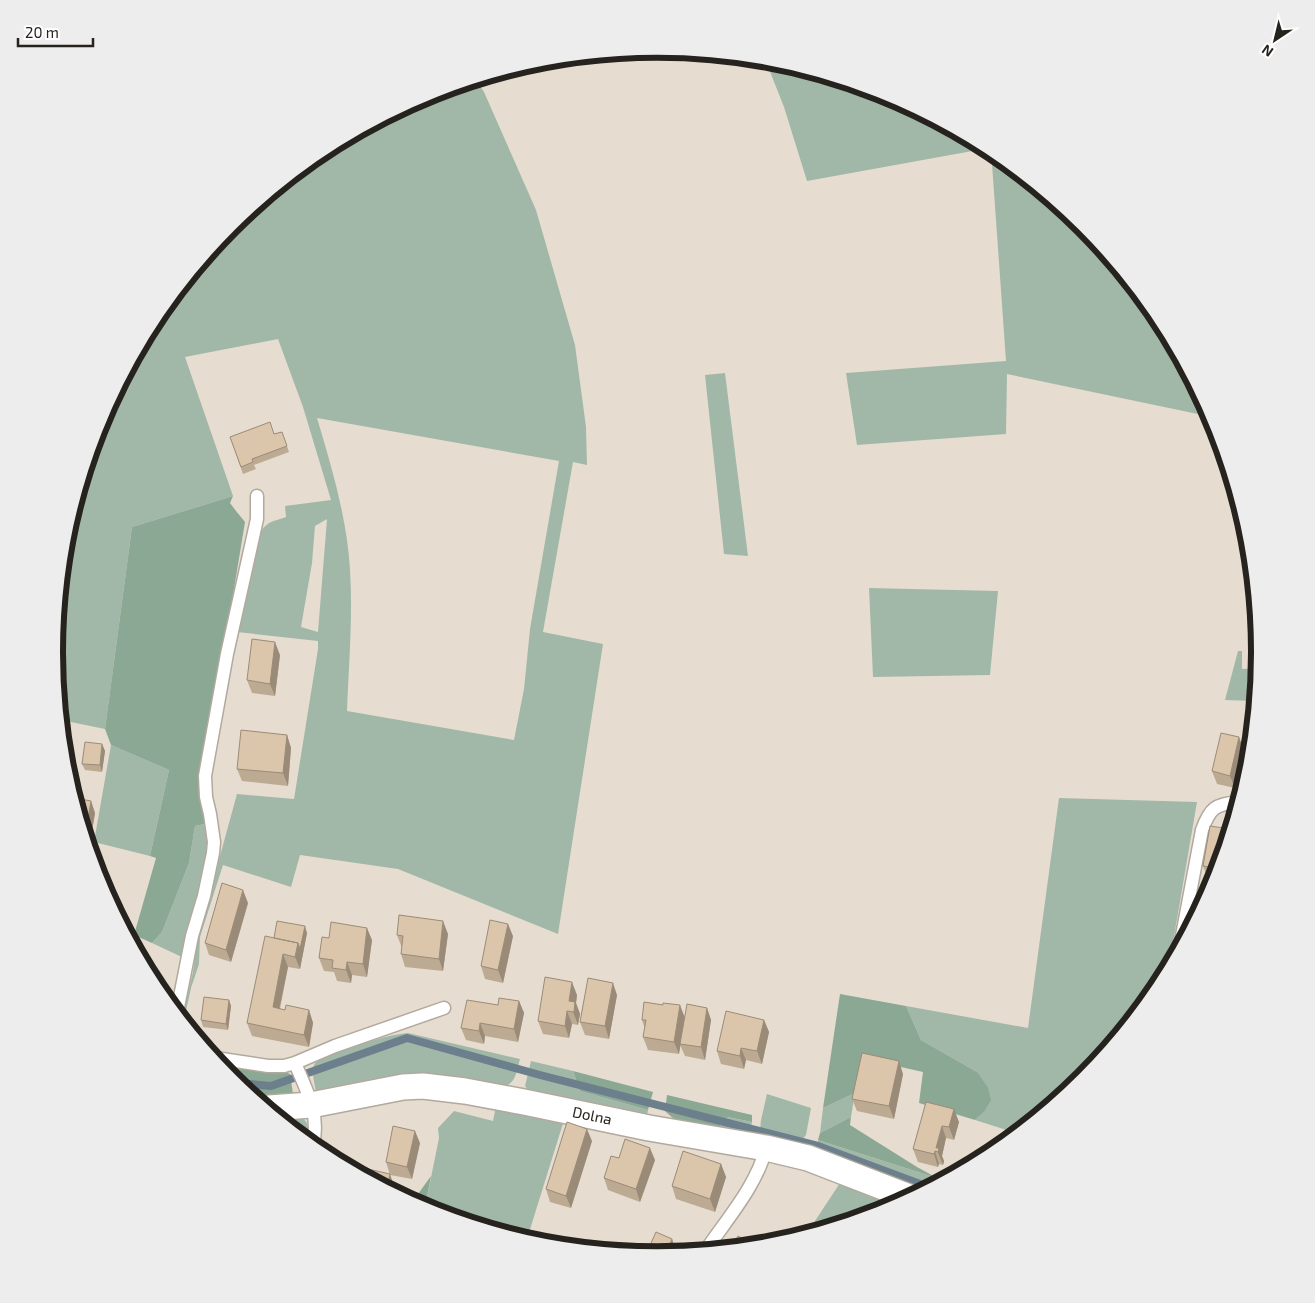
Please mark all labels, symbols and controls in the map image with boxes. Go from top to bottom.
scale bar [18,15,92,47]
north arrow [1250,15,1300,65]
text: 20 m [25,23,59,41]
text: N [1258,41,1276,61]
street label: Dolna [571,1102,614,1128]

